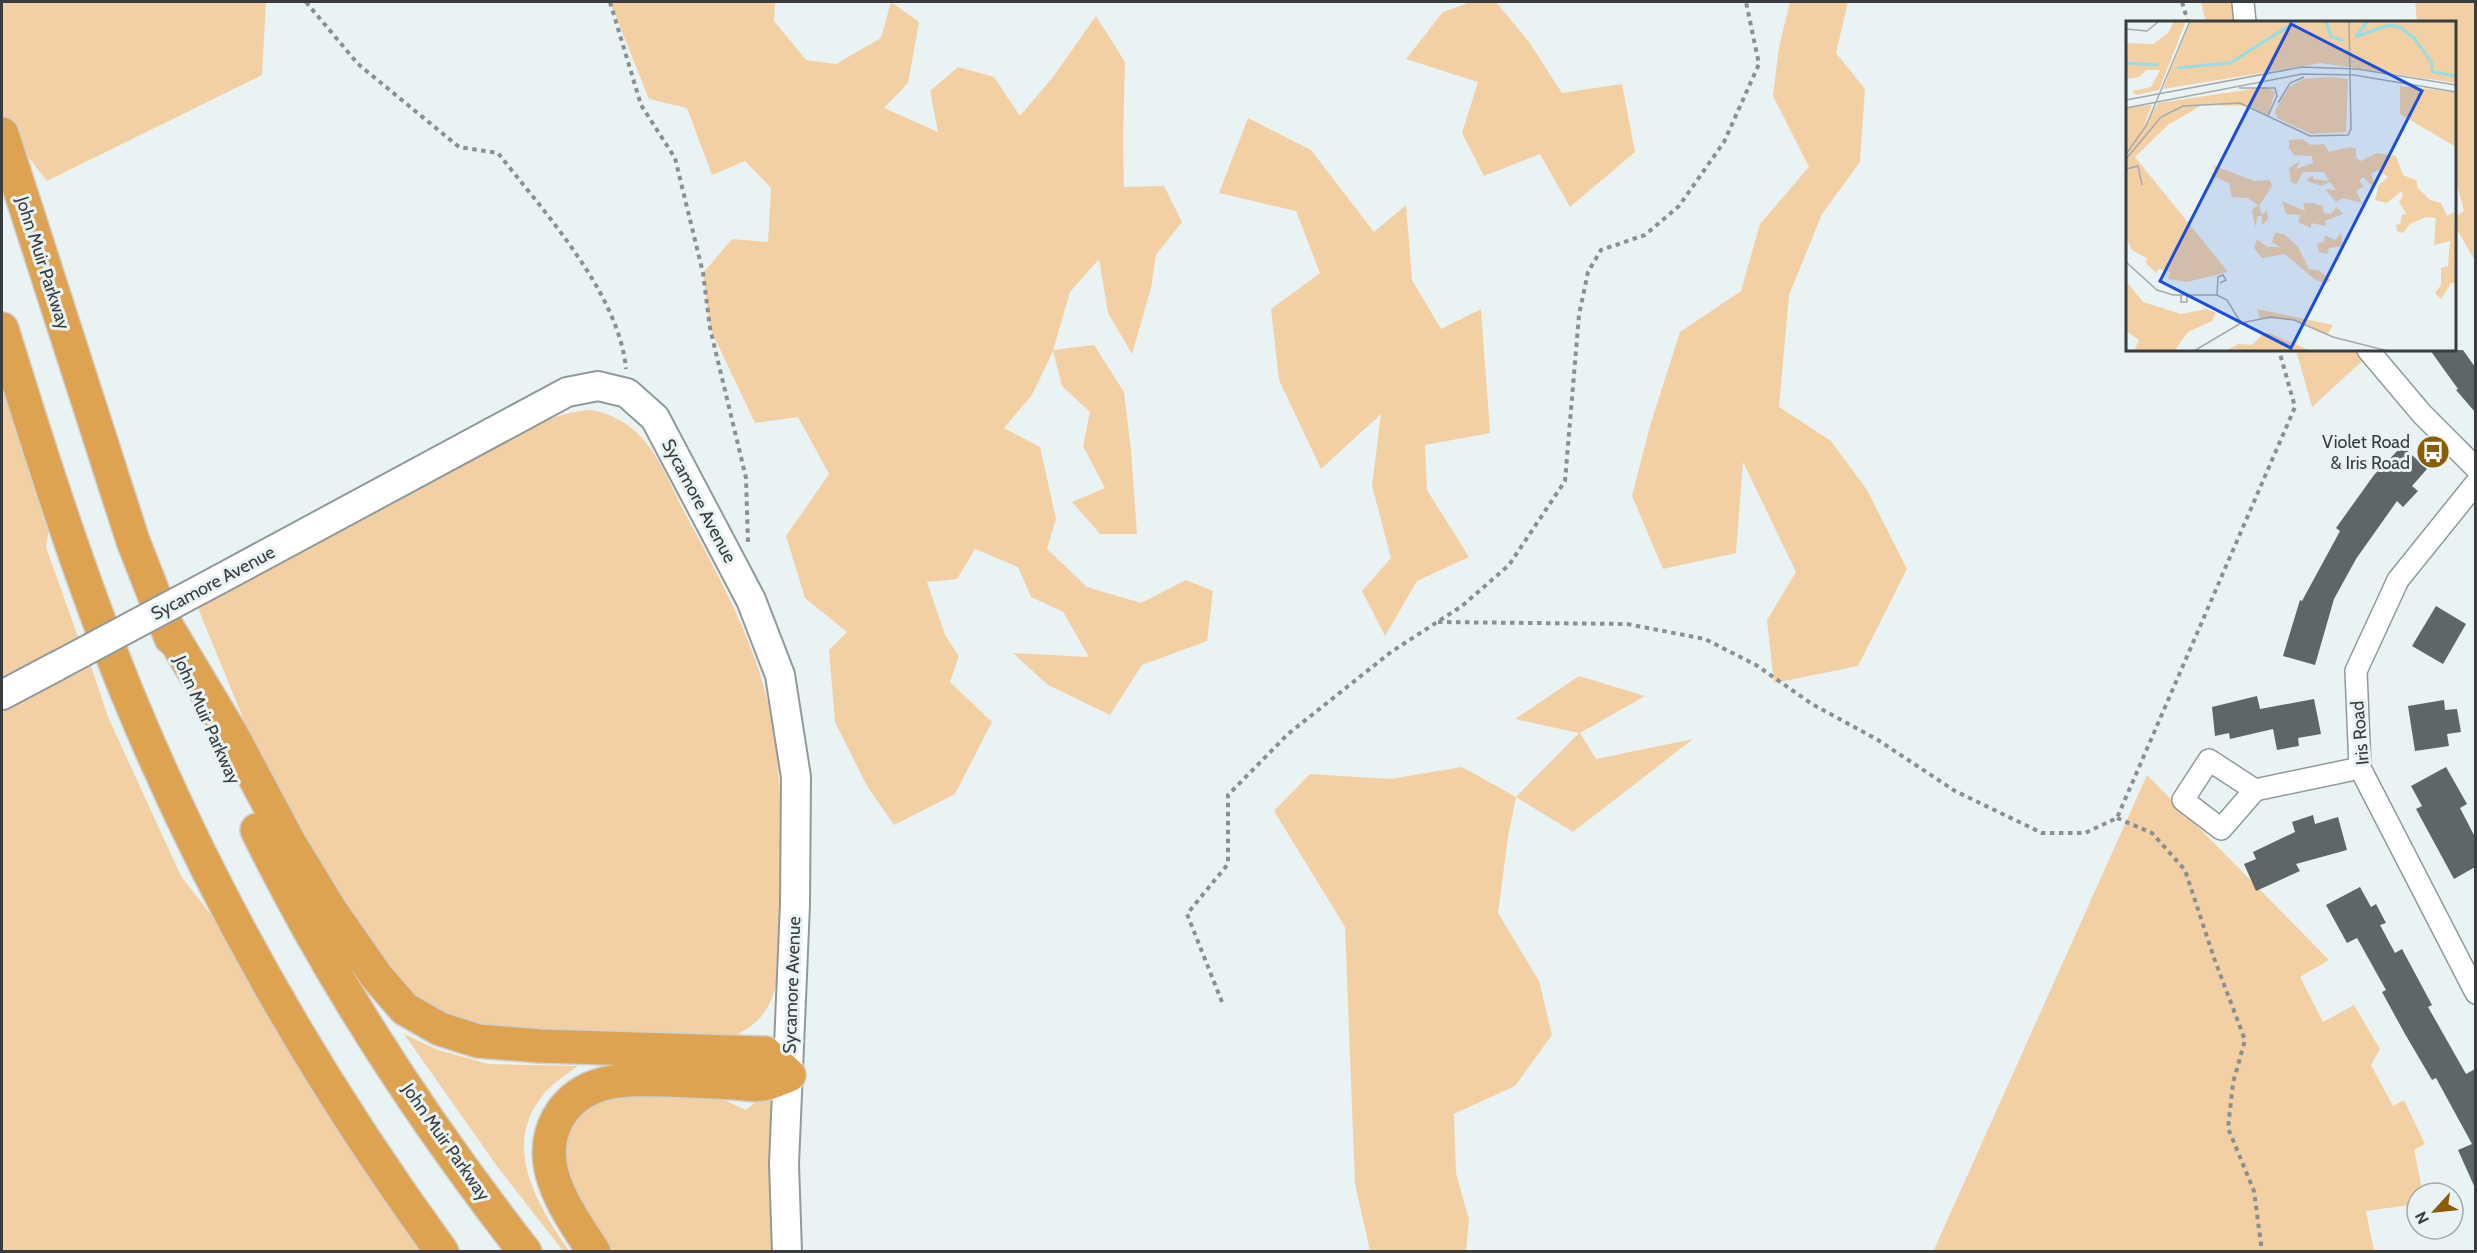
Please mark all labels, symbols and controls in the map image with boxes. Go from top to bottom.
inset map [2126,21,2456,351]
street label: John Muir Parkway [11,193,75,332]
place label: Violet Road & Iris Road [2322,431,2410,474]
bus stop icon: Violet Road & Iris Road [2415,434,2451,470]
street label: Sycamore Avenue [657,435,741,567]
street label: Sycamore Avenue [147,541,279,625]
street label: John Muir Parkway [168,651,245,788]
street label: Iris Road [2346,700,2374,766]
street label: Sycamore Avenue [779,916,805,1054]
street label: John Muir Parkway [397,1078,495,1205]
north arrow [2405,1181,2465,1241]
text: N [2411,1208,2433,1227]

